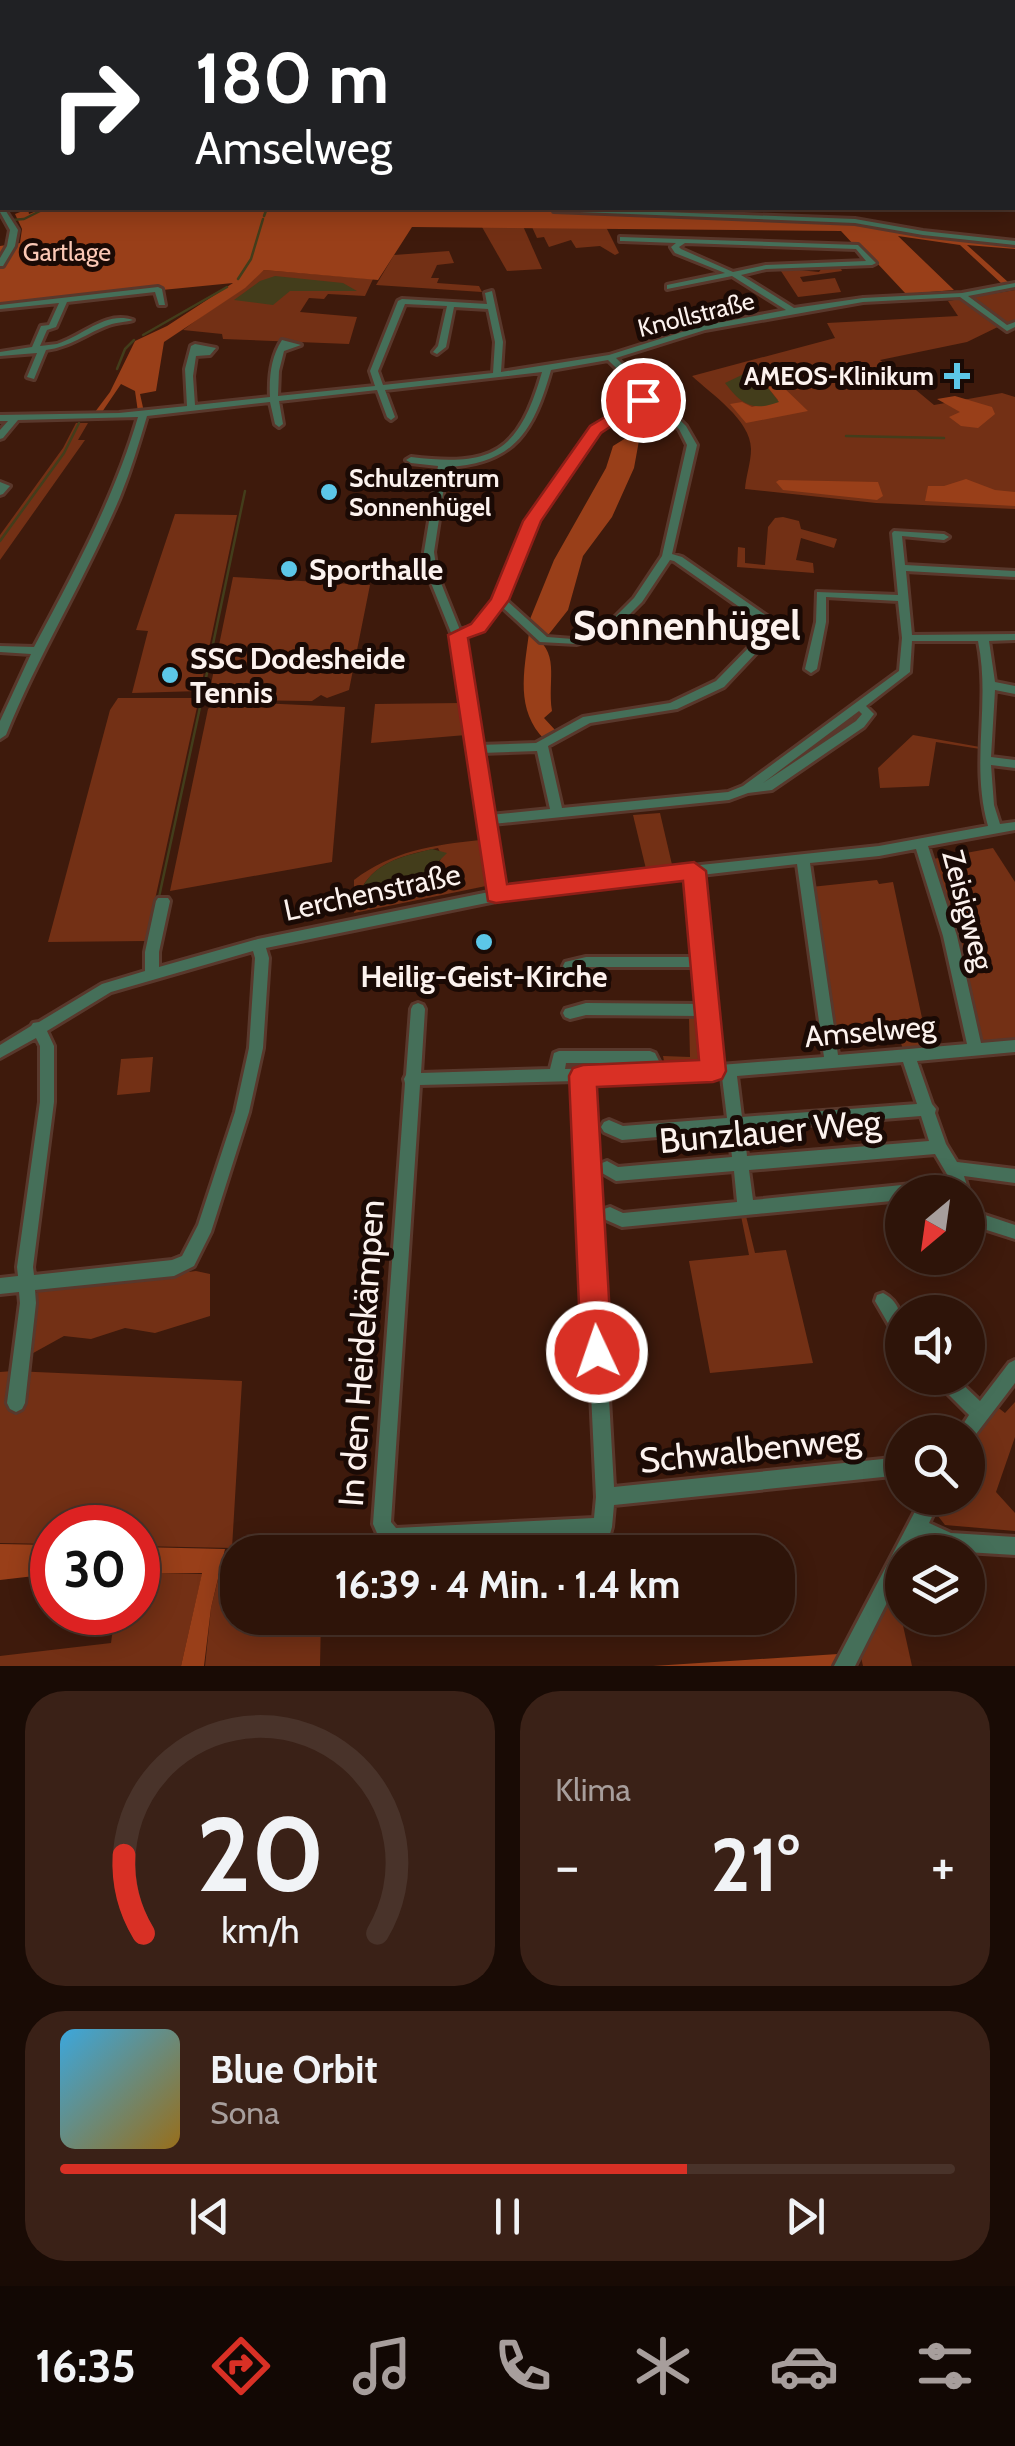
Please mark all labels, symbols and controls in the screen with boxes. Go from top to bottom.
text: 180 m [195,35,389,121]
icon: right [30,40,160,170]
text: Amselweg [195,121,392,175]
park label: Gartlage [23,237,111,267]
street label: Knollstraße [635,285,758,343]
pin [601,358,686,443]
place label: AMEOS-Klinikum [744,361,934,391]
marker: AMEOS-Klinikum [944,363,970,389]
icon: arrive [616,373,671,428]
place label: Schulzentrum Sonnenhügel [349,463,499,522]
marker: Schulzentrum Sonnenhügel [318,481,340,503]
place label: Sporthalle [309,551,443,588]
marker: Sporthalle [278,558,300,580]
district label: Sonnenhügel [573,601,801,650]
place label: SSC Dodesheide Tennis [190,640,405,711]
marker: SSC Dodesheide Tennis [159,664,181,686]
street label: Zeisigweg [934,846,1002,975]
street label: Lerchenstraße [280,855,464,929]
marker: Heilig-Geist-Kirche [473,931,495,953]
place label: Heilig-Geist-Kirche [361,958,607,995]
street label: Amselweg [803,1007,938,1055]
street label: Bunzlauer Weg [657,1100,883,1162]
north arrow [885,1175,985,1275]
map controls [885,1175,985,1635]
street label: In den Heidekämpen [329,1198,393,1508]
button: sound [885,1295,985,1395]
position arrow [545,1300,649,1404]
button: search [885,1415,985,1515]
street label: Schwalbenweg [637,1416,863,1482]
speed limit sign: 30 [30,1505,160,1635]
button: layers [885,1535,985,1635]
text: 16:39 · 4 Min. · 1.4 km [335,1561,680,1608]
text: Klima [555,1770,631,1809]
text: 20 [196,1791,324,1917]
text: 21° [710,1819,800,1910]
text: − [555,1832,579,1899]
text: + [931,1832,955,1899]
text: km/h [221,1909,299,1952]
text: Blue Orbit [210,2046,378,2093]
text: Sona [210,2093,280,2132]
icon: previous [182,2189,237,2244]
icon: pause [480,2189,535,2244]
icon: next [778,2189,833,2244]
icon: directions [206,2331,276,2401]
icon: music [347,2331,417,2401]
icon: phone [488,2331,558,2401]
icon: climate [628,2331,698,2401]
icon: car [769,2331,839,2401]
icon: filters [910,2331,980,2401]
text: 16:35 [35,2339,136,2393]

